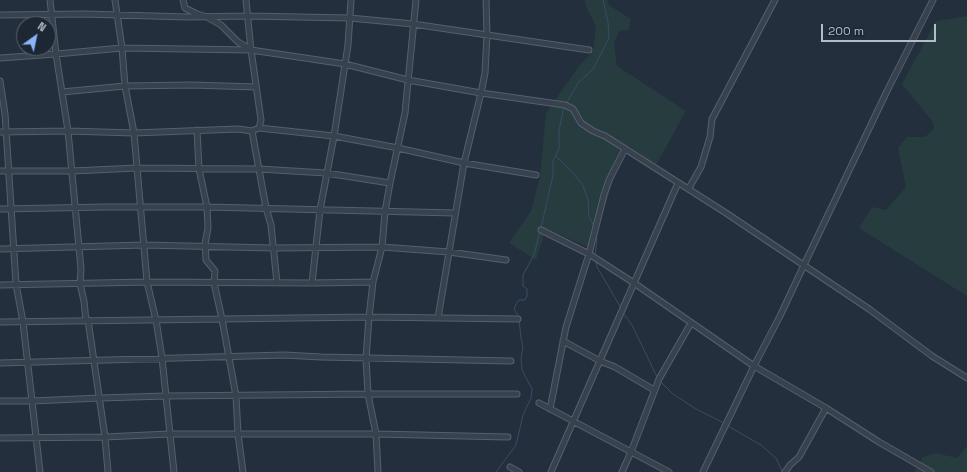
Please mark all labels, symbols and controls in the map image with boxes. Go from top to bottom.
north arrow [16,16,56,56]
scale bar [823,16,938,42]
text: N [35,19,49,35]
text: 200 m [828,23,864,39]

